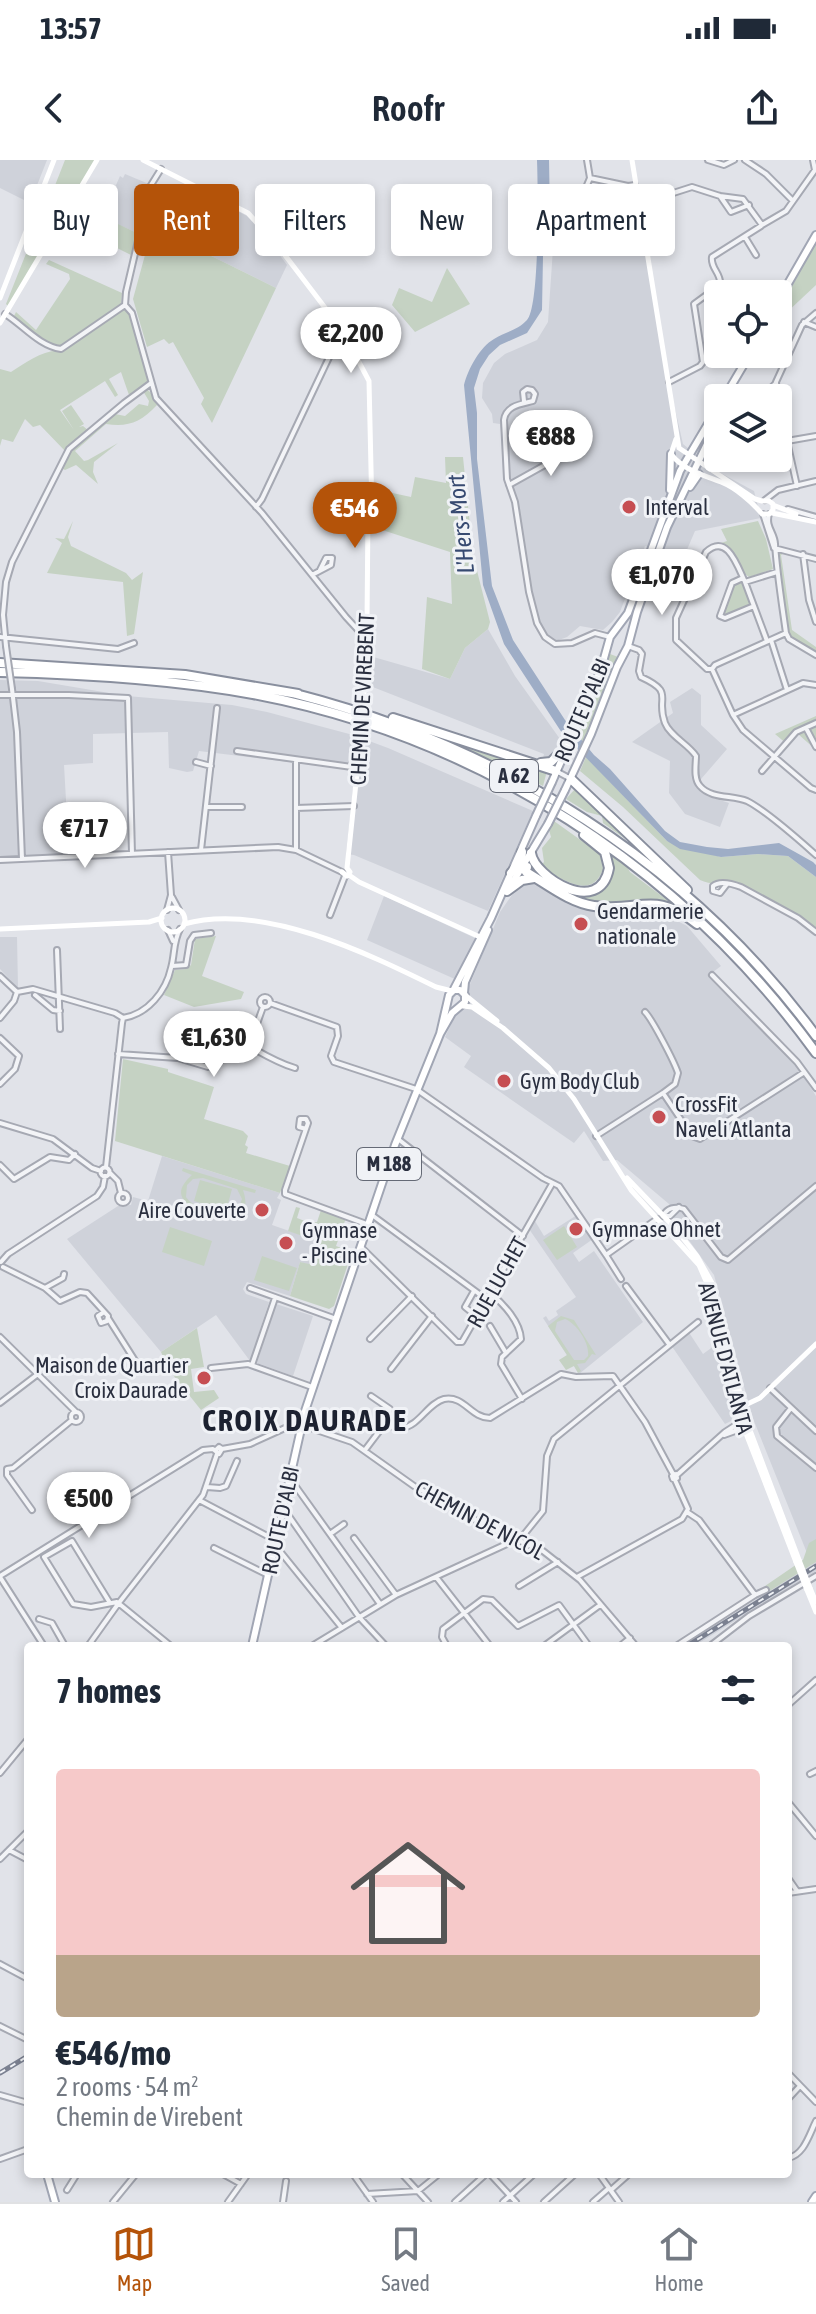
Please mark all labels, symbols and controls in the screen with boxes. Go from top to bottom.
text: 13:57 [40,11,102,45]
icon: back [32,86,76,130]
icon: share [740,86,784,130]
text: Roofr [372,87,444,129]
chip: Buy [24,184,118,256]
chip: Rent [134,184,239,256]
chip: Filters [255,184,375,256]
chip: New [391,184,492,256]
chip: Apartment [508,184,675,256]
map controls [704,280,792,472]
button: locate [704,280,792,368]
pin: €2,200 [286,307,416,375]
text: €2,200 [318,318,384,348]
button: layers [704,384,792,472]
pin: €888 [504,410,598,478]
text: €888 [527,421,575,451]
water label: L'Hers-Mort [442,473,479,575]
pin: €546 [308,482,402,550]
text: €546 [331,493,379,523]
place label: Interval [645,494,709,520]
marker: Interval [620,498,638,516]
pin: €1,070 [597,549,727,617]
text: €1,070 [629,560,695,590]
street label: CHEMIN DE VIREBENT [345,612,380,786]
street label: ROUTE D'ALBI [549,654,615,766]
road number: A 62 [490,760,538,792]
pin: €717 [38,802,132,870]
text: €717 [61,813,109,843]
place label: Gendarmerie nationale [597,898,704,949]
marker: Gendarmerie nationale [572,915,590,933]
pin: €1,630 [149,1011,279,1079]
text: €1,630 [181,1022,247,1052]
place label: Gym Body Club [520,1068,640,1094]
marker: Gym Body Club [495,1072,513,1090]
place label: CrossFit Naveli Atlanta [675,1091,791,1142]
marker: CrossFit Naveli Atlanta [650,1108,668,1126]
road number: M 188 [357,1148,421,1180]
place label: Aire Couverte [139,1197,246,1223]
marker: Aire Couverte [253,1201,271,1219]
place label: Gymnase Ohnet [592,1216,721,1242]
place label: Gymnase - Piscine [302,1217,377,1268]
marker: Gymnase Ohnet [567,1220,585,1238]
street label: RUE LUCHET [461,1232,533,1332]
marker: Gymnase - Piscine [277,1234,295,1252]
street label: AVENUE D'ATLANTA [693,1279,759,1437]
place label: Maison de Quartier Croix Daurade [35,1352,188,1403]
marker: Maison de Quartier Croix Daurade [195,1369,213,1387]
district label: CROIX DAURADE [202,1403,408,1437]
street label: ROUTE D'ALBI [256,1464,304,1576]
pin: €500 [42,1472,136,1540]
street label: CHEMIN DE NICOL [411,1475,549,1565]
text: €500 [65,1483,113,1513]
icon: filters [716,1668,760,1712]
text: 7 homes [56,1671,161,1710]
icon: home [336,1821,480,1965]
text: €546/mo [56,2033,171,2072]
text: 2 rooms · 54 m² [56,2072,198,2102]
text: Chemin de Virebent [56,2102,243,2132]
tab: Map [112,2222,156,2296]
tab: Saved [381,2222,430,2296]
tab: Home [655,2222,704,2296]

